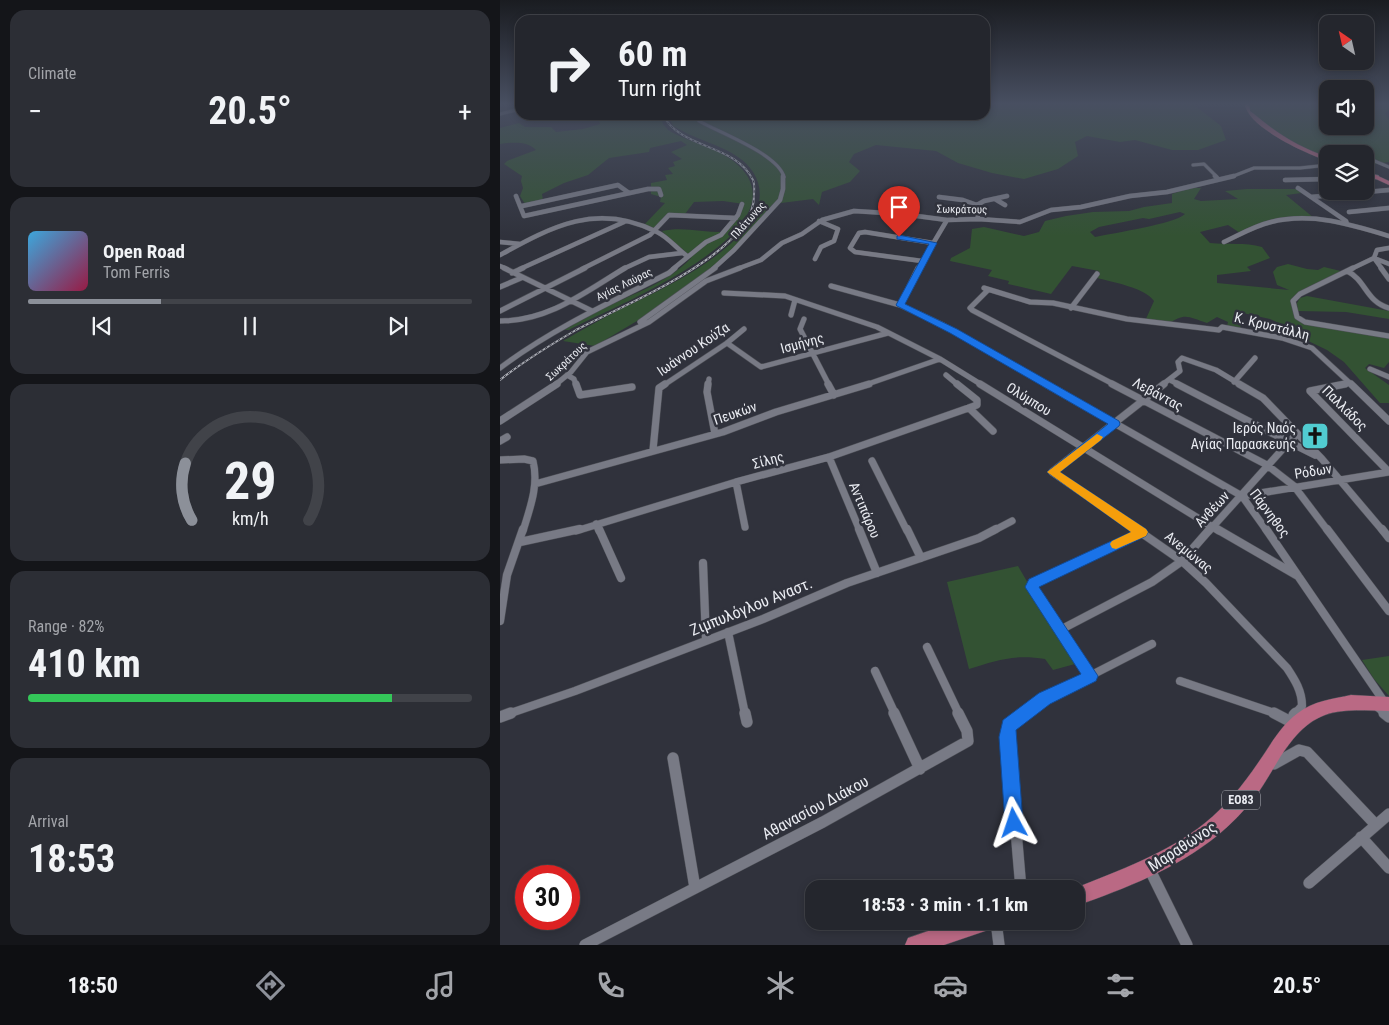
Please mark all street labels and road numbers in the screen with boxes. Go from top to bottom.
street label: Πλάτωνος [728,199,769,242]
street label: Σωκράτους [937,203,987,216]
street label: Αγίας Λαύρας [594,265,654,304]
street label: Κ. Κρυστάλλη [1233,309,1311,343]
street label: Ιωάννου Κούζα [654,319,732,379]
street label: Ισμήνης [779,330,825,356]
street label: Σωκράτους [543,339,589,383]
street label: Λεβάντας [1130,374,1186,414]
street label: Ολύμπου [1004,379,1055,419]
street label: Παλλάδος [1319,382,1371,434]
street label: Πευκών [711,398,759,428]
street label: Σίλης [751,448,785,472]
street label: Ρόδων [1293,460,1333,482]
street label: Αντιπάρου [846,480,884,541]
street label: Πάρνηθος [1247,486,1293,540]
street label: Ανθέων [1191,488,1233,530]
street label: Ανεμώνας [1162,528,1216,576]
street label: Ζιμπυλόγλου Αναστ. [687,573,815,640]
street label: Αθανασίου Διάκου [759,771,872,844]
road number: ΕΟ83 [1222,790,1260,810]
street label: Μαραθώνος [1145,817,1220,876]

